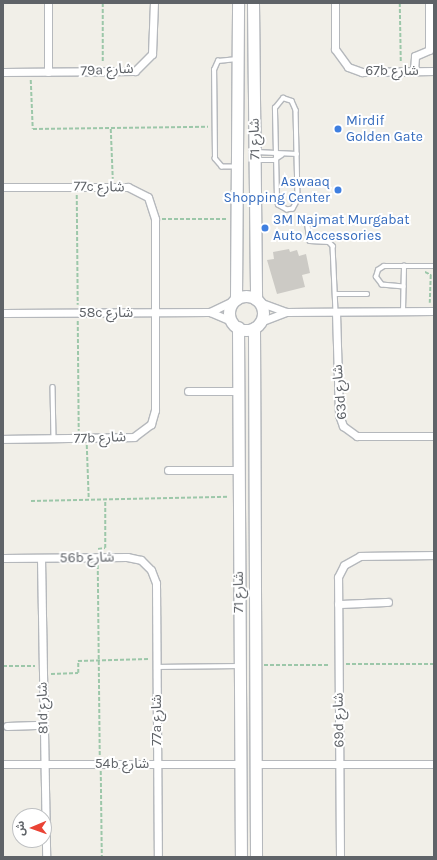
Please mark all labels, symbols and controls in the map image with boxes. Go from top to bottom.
street label: 79a شارع [80,60,134,80]
street label: 67b شارع [365,63,419,79]
place label: Mirdif Golden Gate [346,113,423,146]
street label: شارع 71 [246,118,264,160]
marker: Mirdif Golden Gate [333,124,343,134]
place label: Aswaaq Shopping Center [223,174,330,206]
street label: 77c شارع [73,178,125,196]
marker: Aswaaq Shopping Center [333,185,343,195]
place label: 3M Najmat Murgabat Auto Accessories [273,212,410,244]
marker: 3M Najmat Murgabat Auto Accessories [260,223,270,233]
street label: 58c شارع [79,305,133,321]
street label: 63d شارع [329,364,351,420]
street label: 77b شارع [74,429,126,447]
street label: 56b شارع [59,549,115,567]
street label: شارع 71 [231,571,247,613]
street label: 81d شارع [34,682,52,734]
street label: 69d شارع [330,692,348,748]
street label: 77a شارع [149,694,165,746]
street label: 54b شارع [95,756,149,772]
north arrow [12,808,52,848]
text: ش [14,821,27,836]

